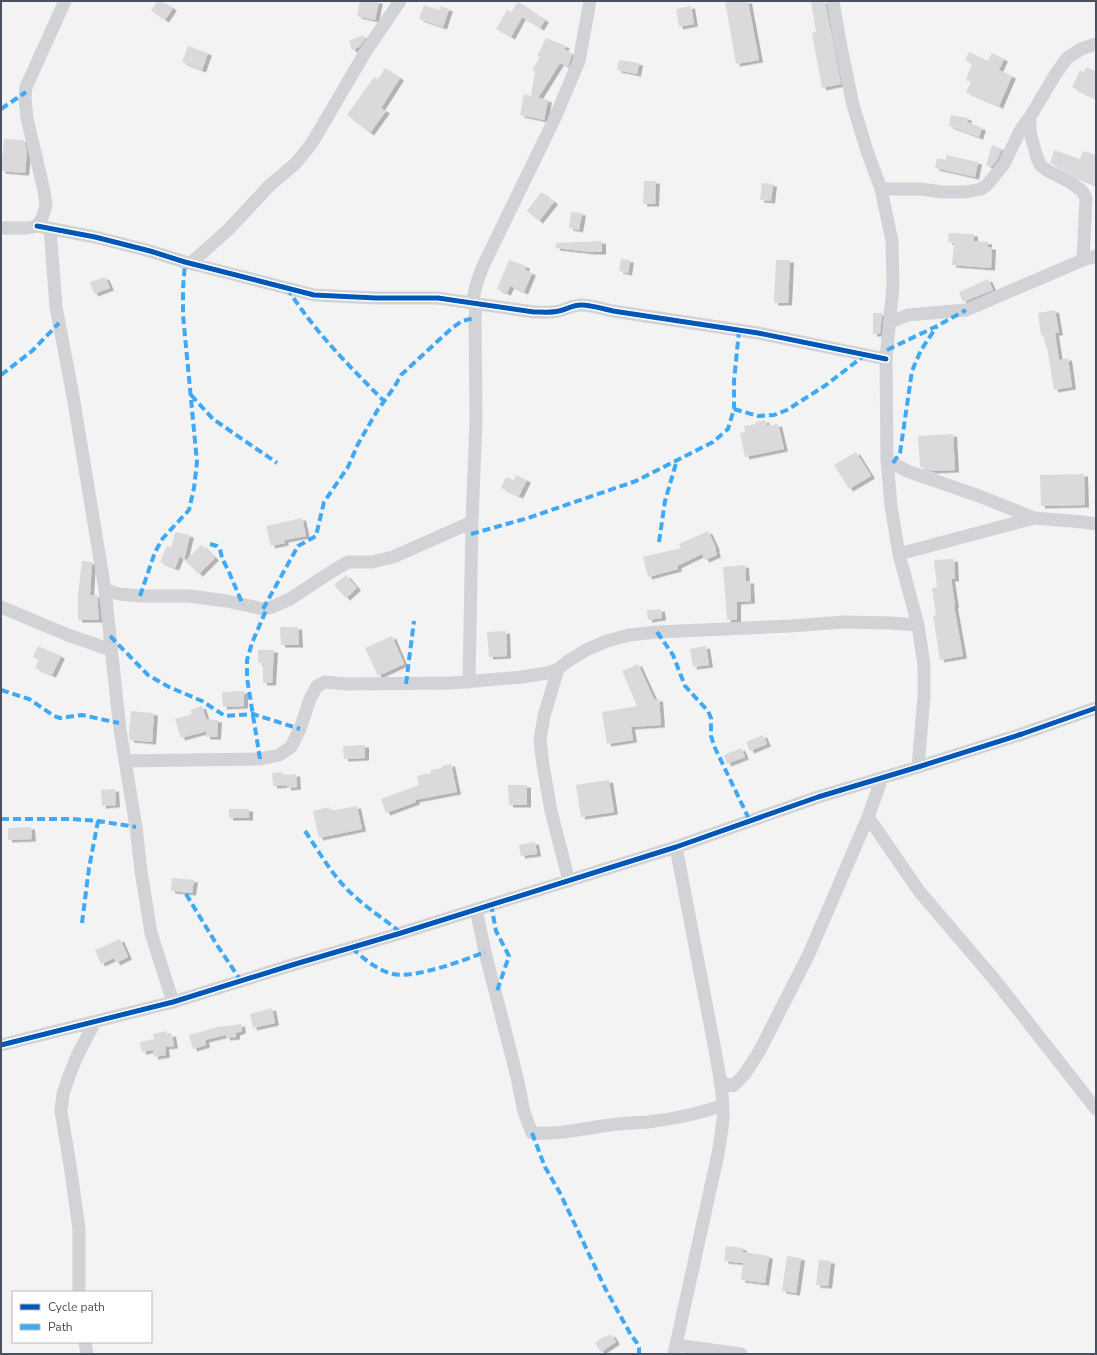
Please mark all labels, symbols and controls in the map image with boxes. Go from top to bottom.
legend [12,1291,152,1343]
text: Cycle path [48,1299,105,1315]
text: Path [48,1319,73,1335]

